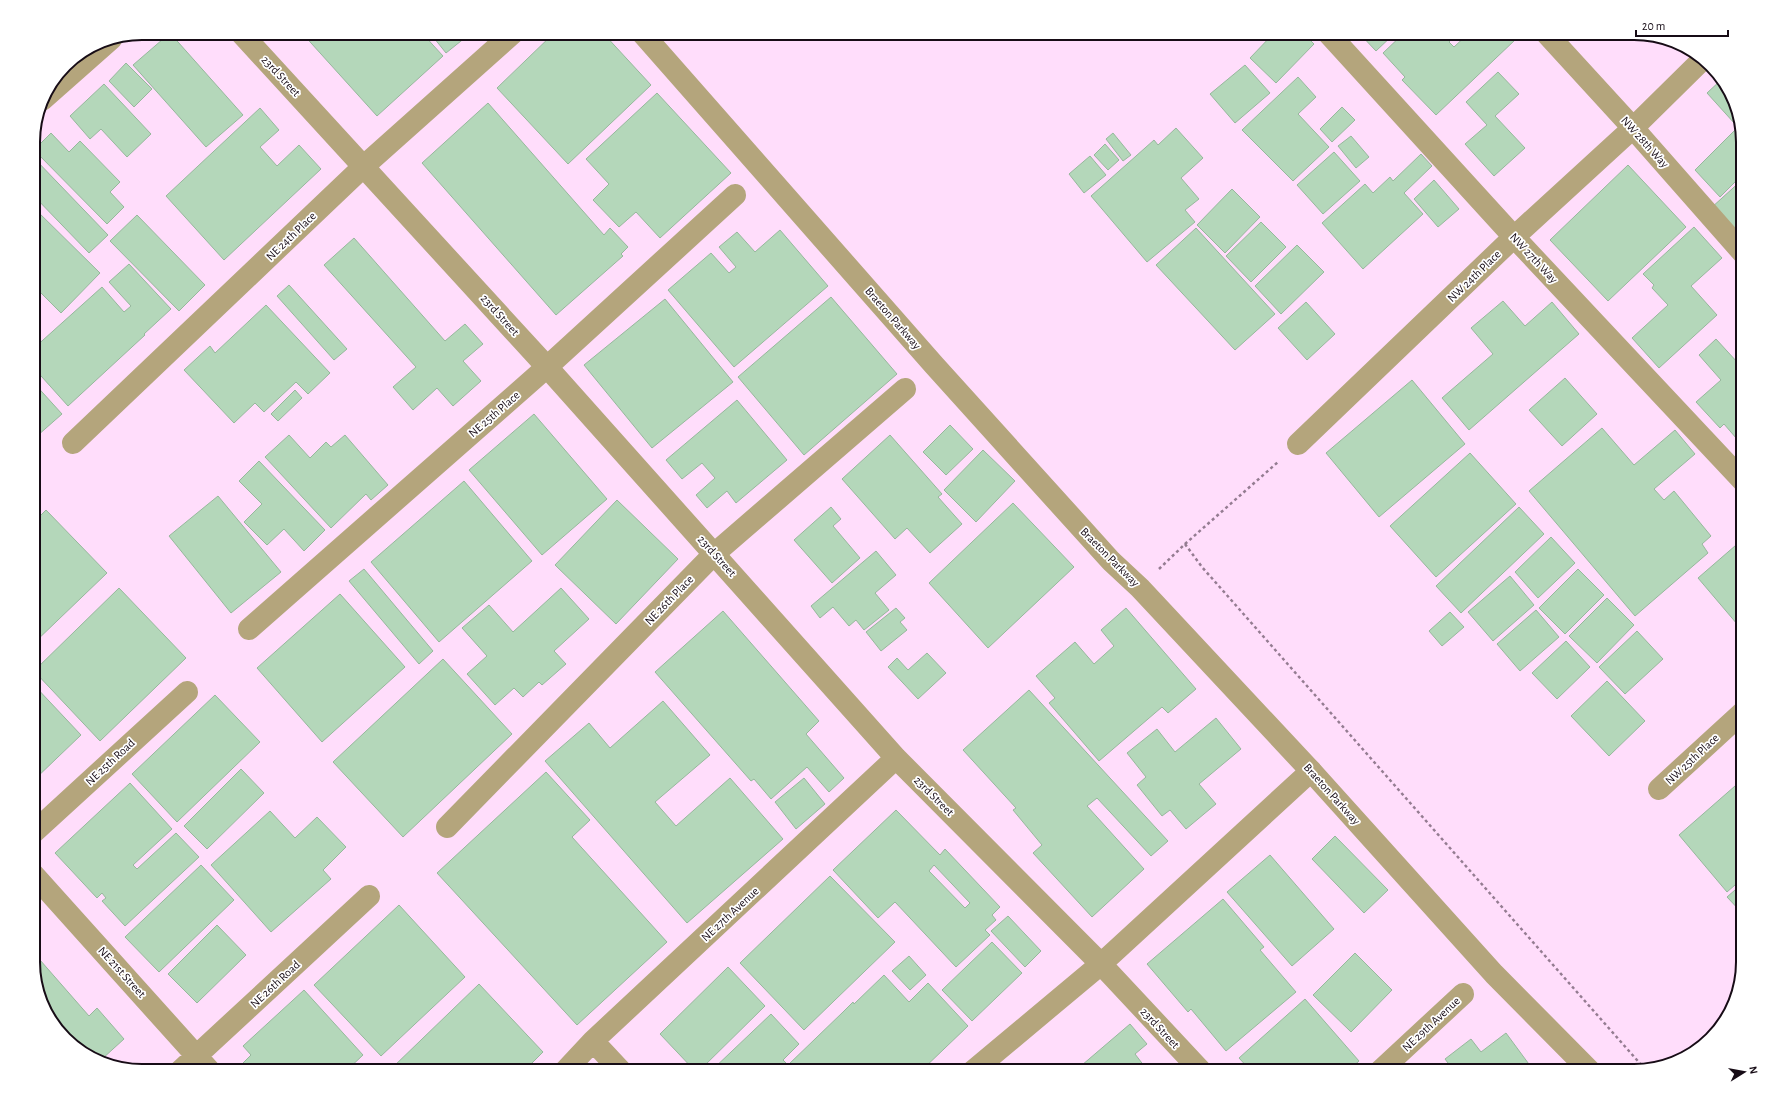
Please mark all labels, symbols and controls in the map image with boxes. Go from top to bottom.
scale bar [1636,12,1728,38]
text: 20 m [1642,20,1665,32]
street label: 23rd Street [259,53,303,99]
street label: NW 28th Way [1618,114,1671,171]
street label: NE 24th Place [264,209,318,263]
street label: NW 27th Way [1507,231,1560,286]
street label: NW 24th Place [1445,248,1503,304]
street label: Braeton Parkway [862,285,923,352]
street label: 23rd Street [479,292,522,338]
street label: NE 25th Place [466,389,522,439]
street label: Braeton Parkway [1078,525,1142,589]
street label: 23rd Street [696,533,739,579]
street label: NE 26th Place [642,573,696,627]
street label: NW 25th Place [1663,731,1721,787]
street label: NE 25th Road [83,736,137,788]
street label: Braeton Parkway [1301,761,1363,828]
street label: 23rd Street [912,774,956,818]
street label: NE 27th Avenue [699,885,761,943]
street label: NE 21st Street [96,944,148,1000]
street label: NE 26th Road [248,958,302,1010]
street label: NE 29th Avenue [1400,994,1462,1054]
street label: 23rd Street [1138,1005,1182,1051]
north arrow [1724,1052,1764,1092]
text: N [1747,1065,1759,1075]

